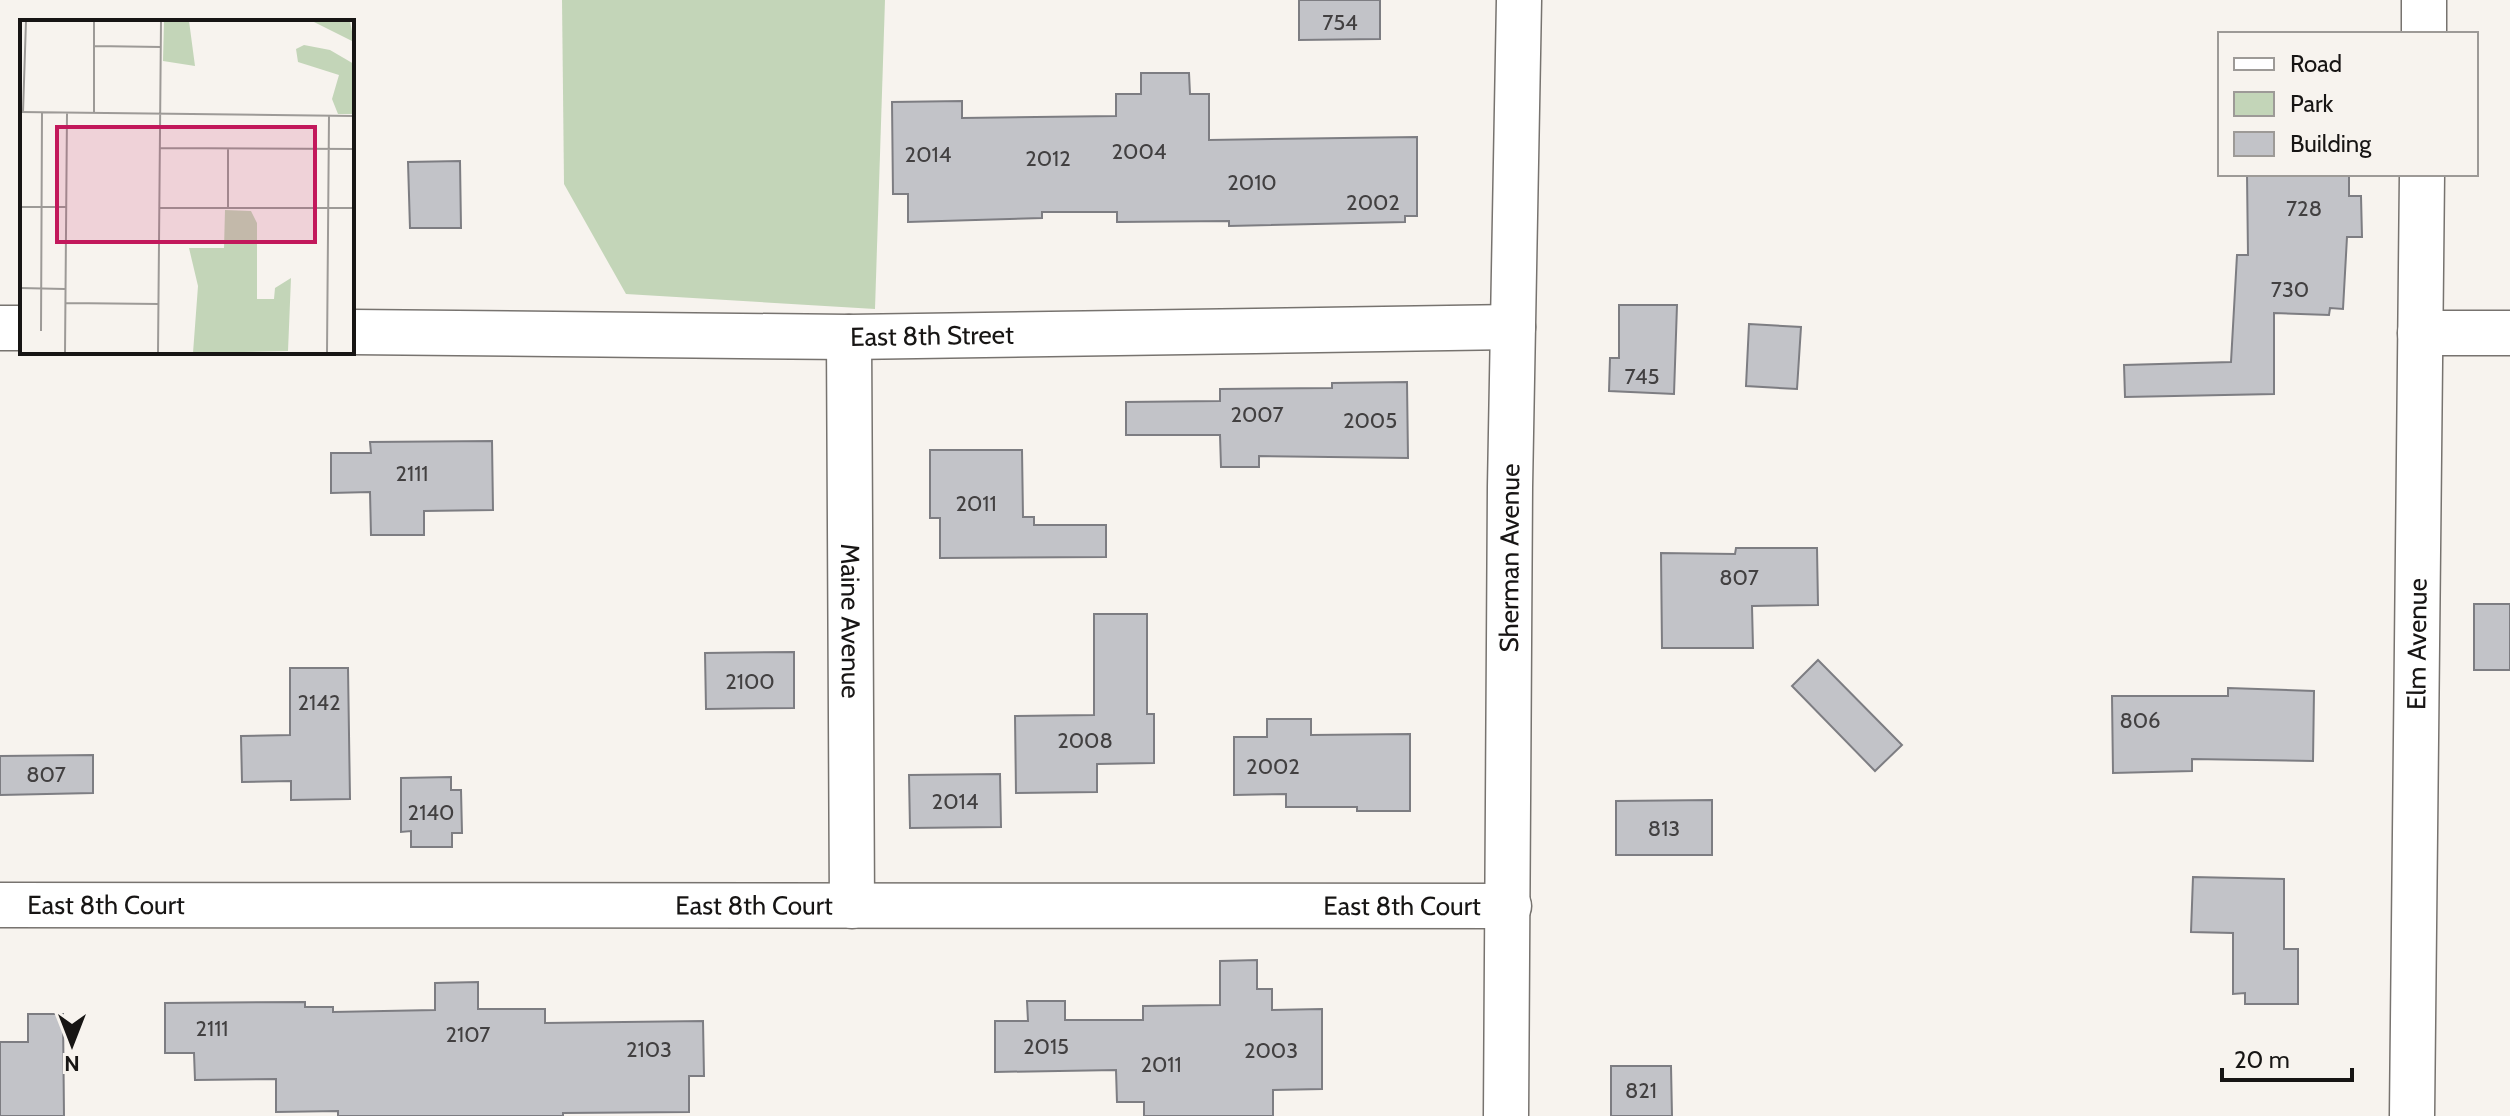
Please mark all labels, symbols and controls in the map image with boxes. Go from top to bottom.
house number: 754 [1322,9,1358,36]
inset map [20,20,354,354]
legend [2218,32,2478,176]
text: Road [2290,49,2342,78]
text: Park [2290,89,2333,118]
text: Building [2290,129,2372,158]
house number: 2004 [1112,138,1167,165]
house number: 2014 [905,141,952,168]
house number: 2012 [1025,145,1071,172]
house number: 2010 [1227,169,1277,196]
house number: 2002 [1346,189,1400,216]
house number: 728 [2286,195,2322,222]
house number: 730 [2271,276,2309,303]
street label: East 8th Street [850,319,1014,353]
house number: 745 [1625,363,1659,390]
house number: 2007 [1230,401,1284,428]
house number: 2005 [1343,407,1397,434]
house number: 2111 [395,460,429,487]
street label: Sherman Avenue [1493,463,1526,653]
house number: 2011 [955,490,997,517]
street label: Maine Avenue [834,543,867,699]
house number: 807 [1719,564,1759,591]
street label: Elm Avenue [2400,578,2434,710]
house number: 2100 [725,668,775,695]
house number: 2142 [298,689,340,716]
house number: 806 [2119,707,2161,734]
house number: 2008 [1057,727,1113,754]
house number: 2002 [1246,753,1300,780]
house number: 807 [26,761,66,788]
house number: 2014 [932,788,979,815]
house number: 2140 [408,799,454,826]
house number: 813 [1648,815,1680,842]
street label: East 8th Court [27,889,185,921]
street label: East 8th Court [675,889,833,922]
street label: East 8th Court [1323,890,1481,922]
north arrow [32,1004,112,1084]
house number: 2111 [195,1015,229,1042]
house number: 2107 [446,1021,490,1048]
scale bar [2222,1032,2352,1082]
house number: 2015 [1023,1033,1069,1060]
house number: 2103 [626,1036,672,1063]
house number: 2003 [1244,1037,1298,1064]
text: 20 m [2234,1045,2290,1074]
text: N [64,1050,80,1077]
house number: 2011 [1140,1051,1182,1078]
house number: 821 [1625,1077,1657,1104]

